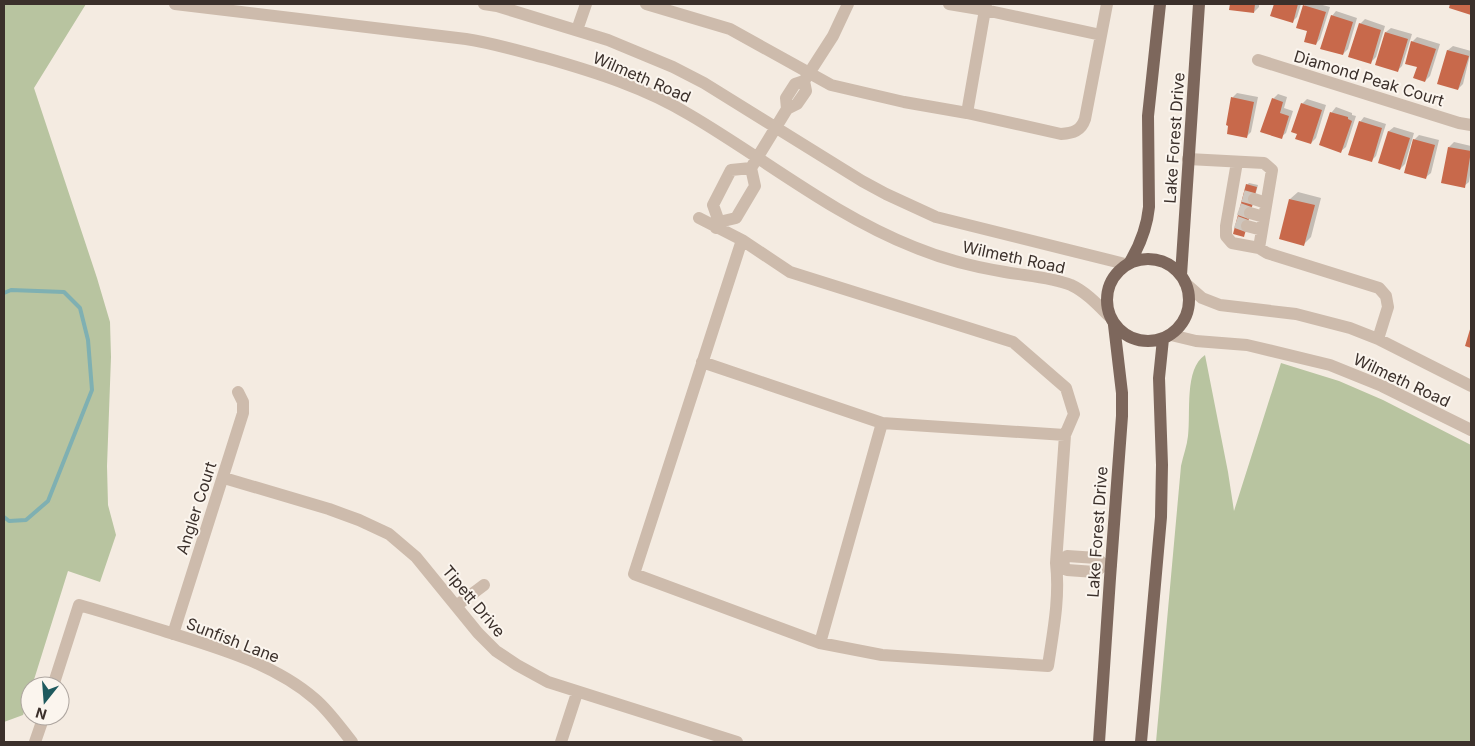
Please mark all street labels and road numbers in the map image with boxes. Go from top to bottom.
street label: Diamond Peak Court [1292,46,1446,110]
street label: Wilmeth Road [590,47,694,107]
street label: Lake Forest Drive [1159,72,1189,204]
street label: Wilmeth Road [961,236,1067,278]
street label: Wilmeth Road [1350,349,1454,411]
street label: Angler Court [172,459,220,557]
street label: Lake Forest Drive [1082,466,1112,598]
street label: Tipett Drive [438,561,510,641]
street label: Sunfish Lane [184,613,282,667]

